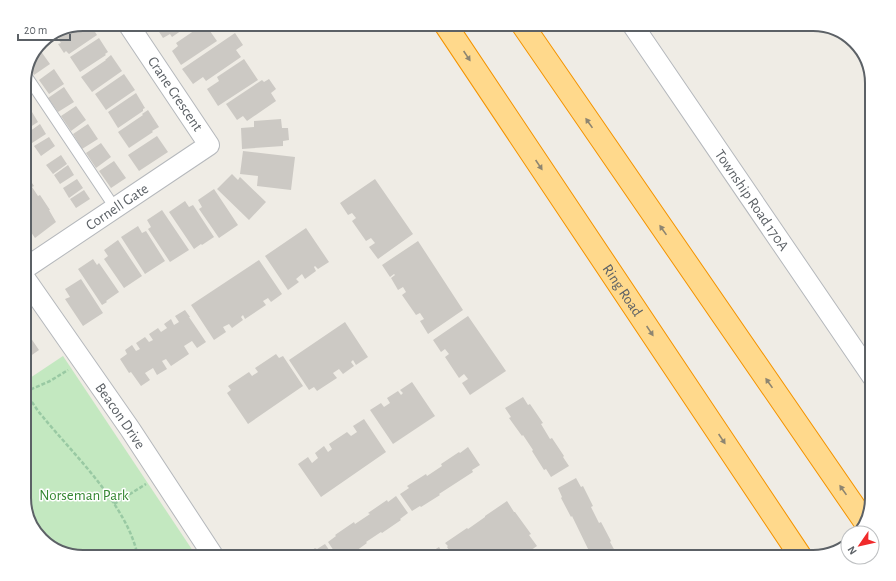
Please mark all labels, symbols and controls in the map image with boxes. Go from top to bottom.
scale bar [18,16,70,42]
text: 20 m [24,24,47,36]
one-way arrow [463,51,471,62]
street label: Crane Crescent [145,54,205,134]
one-way arrow [586,117,593,128]
street label: Township Road 170A [712,147,792,254]
one-way arrow [535,159,543,170]
street label: Cornell Gate [83,180,151,233]
one-way arrow [659,225,667,235]
street label: Ring Road [600,261,646,319]
one-way arrow [646,326,654,336]
one-way arrow [765,378,773,389]
street label: Beacon Drive [93,380,148,451]
one-way arrow [718,434,726,444]
one-way arrow [839,485,847,496]
park label: Norseman Park [39,488,129,503]
north arrow [840,525,880,565]
text: N [845,544,859,557]

